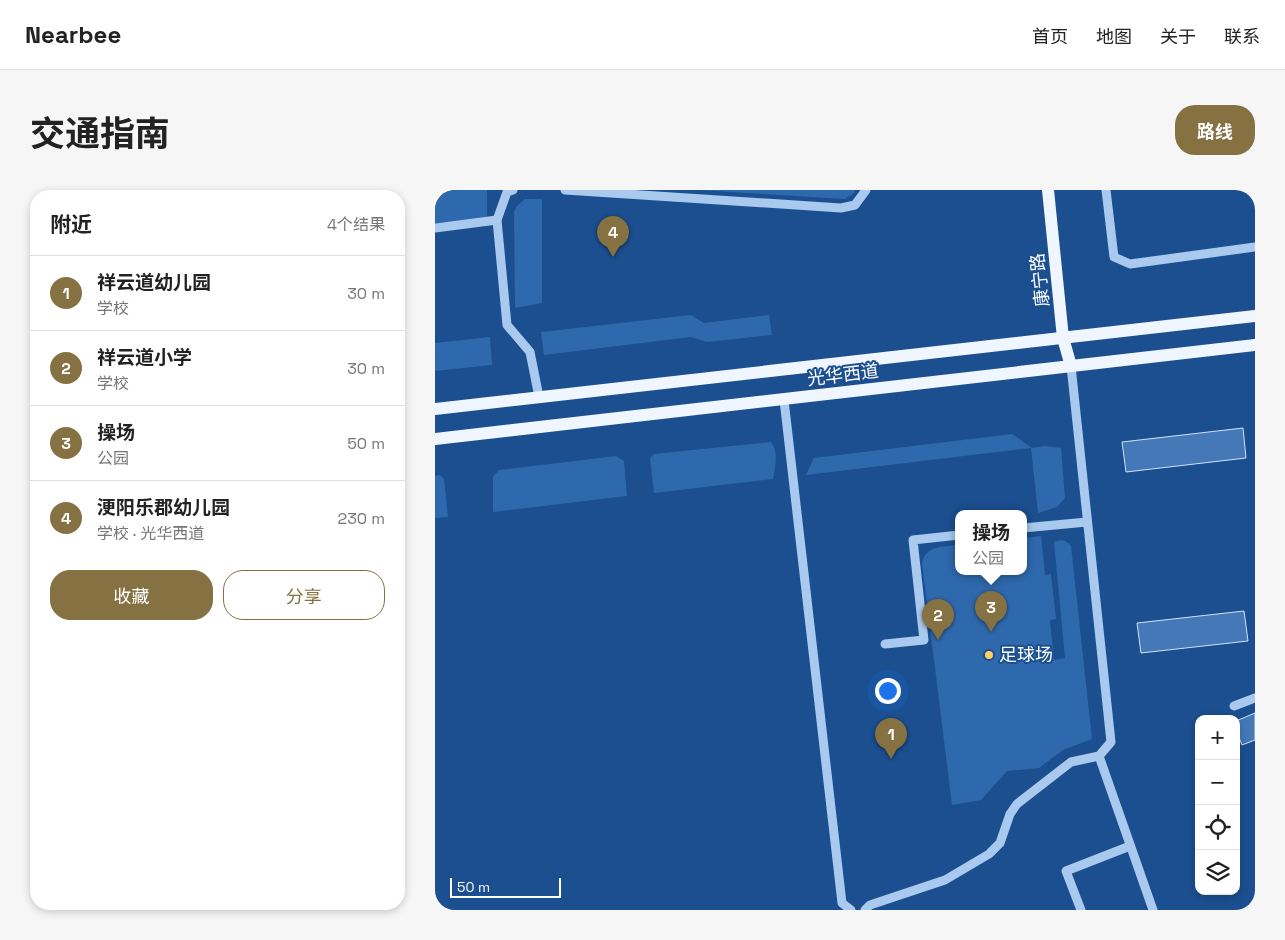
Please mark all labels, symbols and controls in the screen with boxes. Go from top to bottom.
text: Nearbee [25,19,121,50]
text: 首页 [1032,25,1068,48]
text: 地图 [1096,25,1132,48]
text: 关于 [1160,25,1196,48]
text: 联系 [1224,25,1260,48]
button: 路线 [1175,105,1255,155]
text: 交通指南 [30,112,170,156]
text: 附近 [50,211,92,238]
text: 4个结果 [327,214,385,235]
pin: 4 [597,216,629,257]
street label: 康宁路 [1025,252,1054,308]
text: 祥云道幼儿园 [97,270,211,295]
text: 1 [62,283,70,304]
text: 30 m [347,283,385,304]
text: 学校 [97,298,129,319]
text: 祥云道小学 [97,345,192,370]
text: 2 [61,358,71,379]
text: 30 m [347,358,385,379]
street label: 光华西道 [806,359,880,390]
text: 学校 [97,373,129,394]
text: 操场 [97,420,135,445]
text: 3 [61,433,71,454]
text: 50 m [347,433,385,454]
text: 公园 [97,448,129,469]
text: 浭阳乐郡幼儿园 [97,495,230,520]
text: 4 [61,508,71,529]
text: 230 m [338,508,385,529]
popup [955,510,1027,575]
text: 操场 [972,520,1010,545]
text: 学校 · 光华西道 [97,523,204,544]
text: 公园 [972,548,1004,569]
button: 收藏 [50,570,213,620]
button: 分享 [223,570,385,620]
pin: 3 [975,591,1007,632]
pin: 2 [922,599,954,640]
place label: 足球场 [999,643,1053,666]
marker: 足球场 [983,649,995,661]
your location [875,678,901,704]
map controls [1195,715,1240,895]
button: + [1195,715,1240,760]
pin: 1 [875,718,907,759]
button: − [1195,760,1240,805]
button: locate [1195,805,1240,850]
button: layers [1195,850,1240,895]
scale bar [450,875,561,898]
text: 50 m [457,878,490,896]

